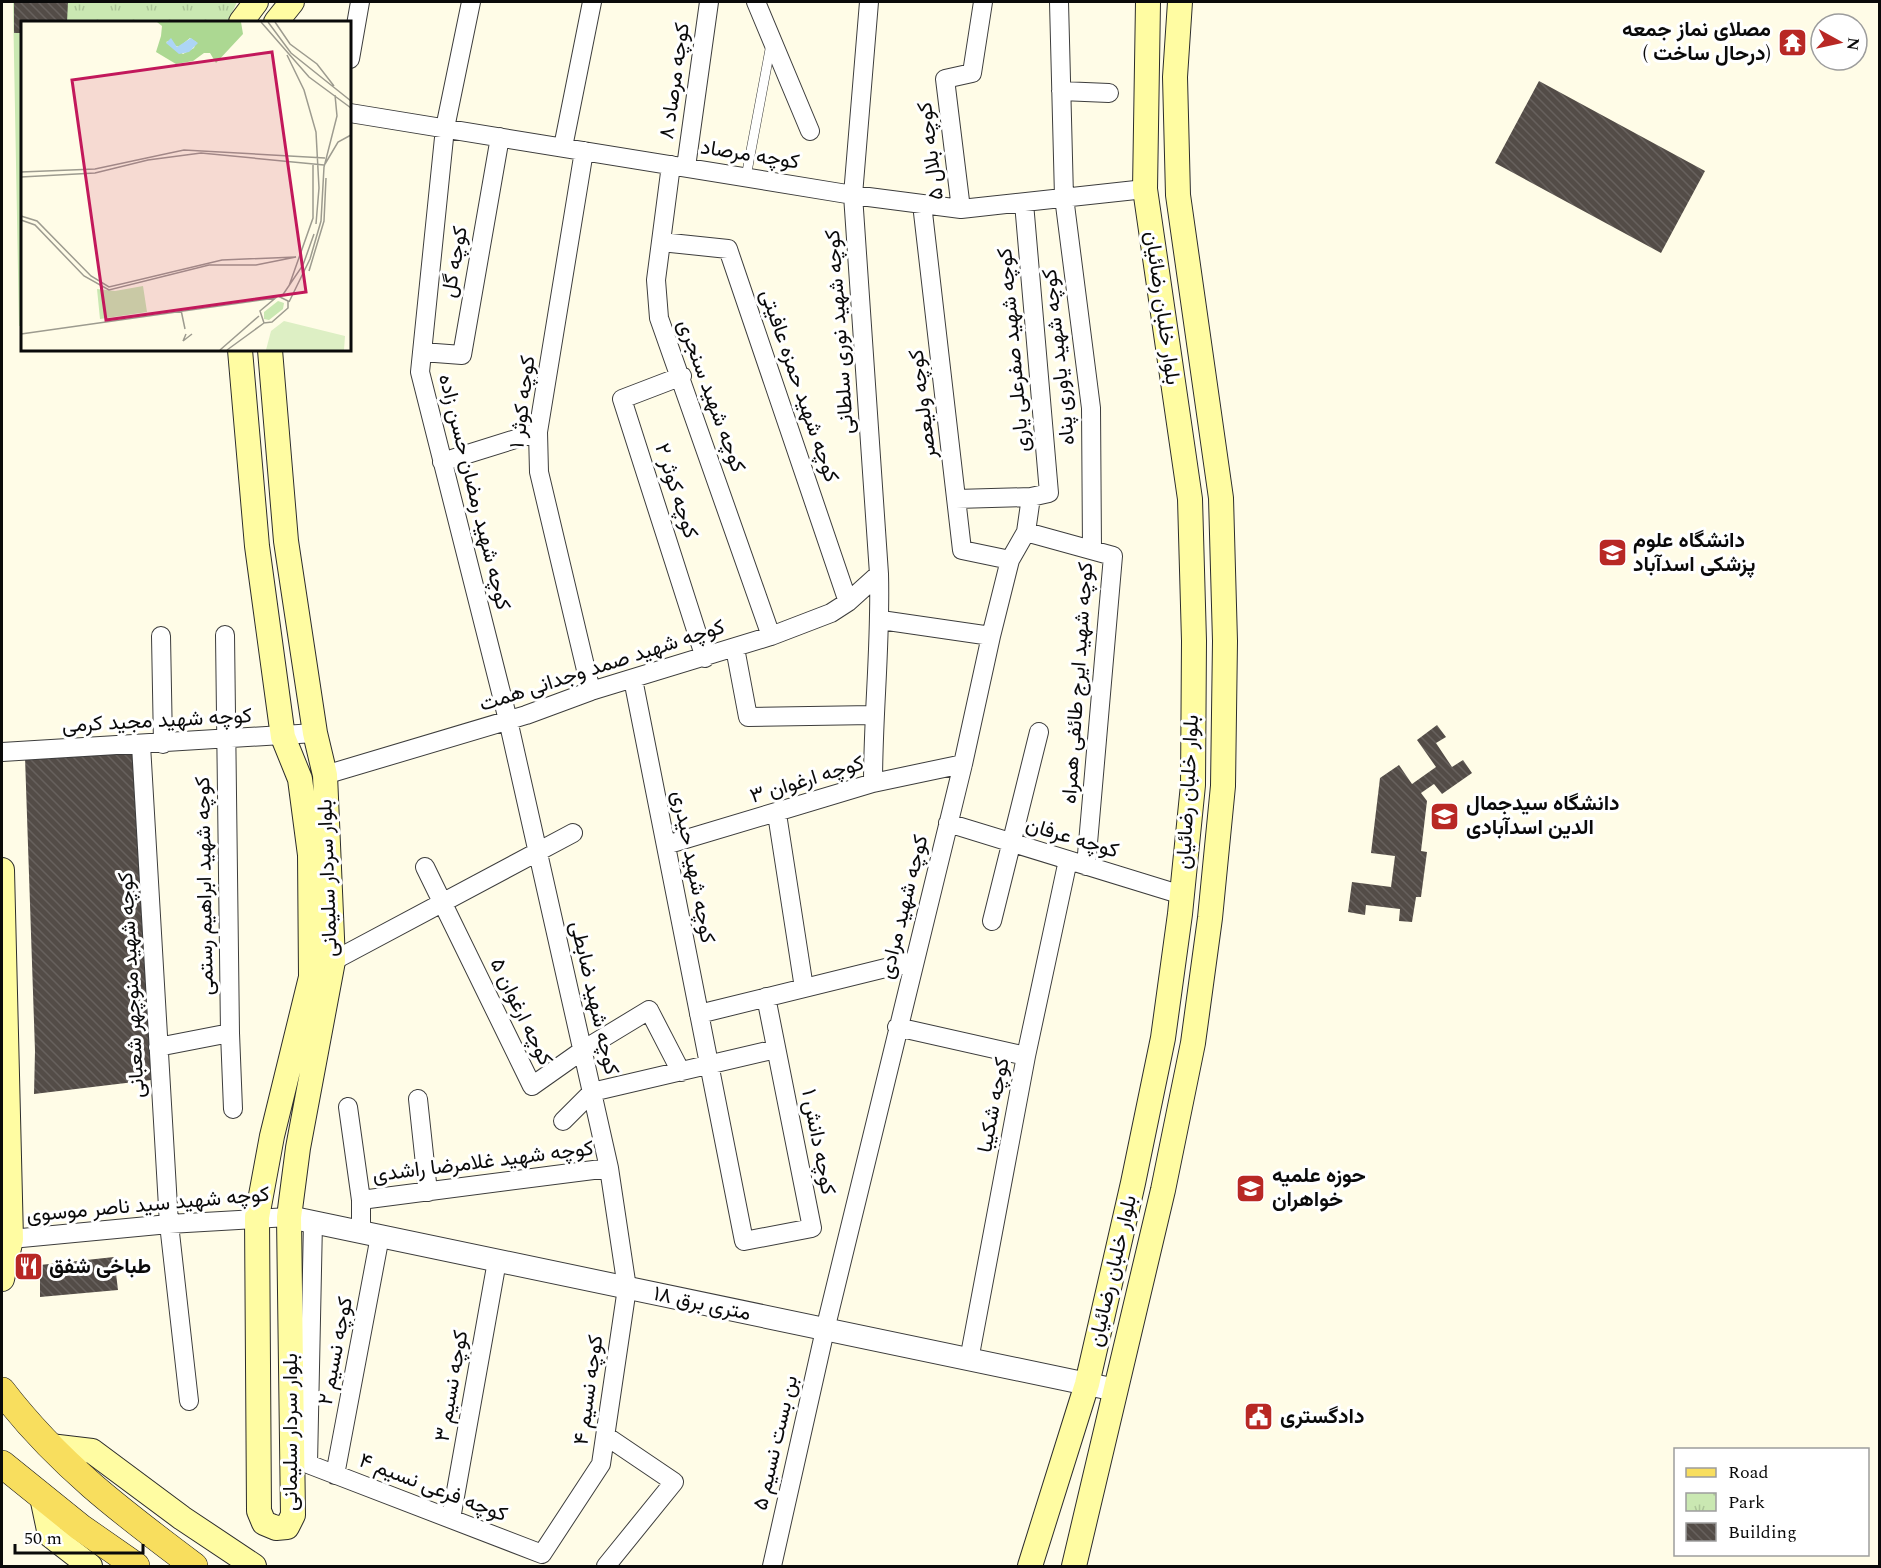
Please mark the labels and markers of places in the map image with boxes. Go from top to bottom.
place label: مصلای نماز جمعه ( درحال ساخت) [1622,14,1771,70]
temple icon: مصلای نماز جمعه ( درحال ساخت) [1776,26,1808,58]
place label: دانشگاه علوم پزشکی اسدآباد [1633,525,1755,581]
school or university icon: دانشگاه علوم پزشکی اسدآباد [1596,537,1628,569]
place label: دانشگاه سیدجمال الدین اسدآبادی [1466,788,1620,844]
school or university icon: دانشگاه سیدجمال الدین اسدآبادی [1429,800,1461,832]
place label: حوزه علمیه خواهران [1272,1160,1366,1216]
school or university icon: حوزه علمیه خواهران [1235,1172,1267,1204]
restaurant icon: طباخی شفق [12,1251,44,1283]
place label: طباخی شفق [49,1251,151,1283]
public building icon: دادگستری [1243,1401,1275,1433]
place label: دادگستری [1280,1401,1364,1433]

